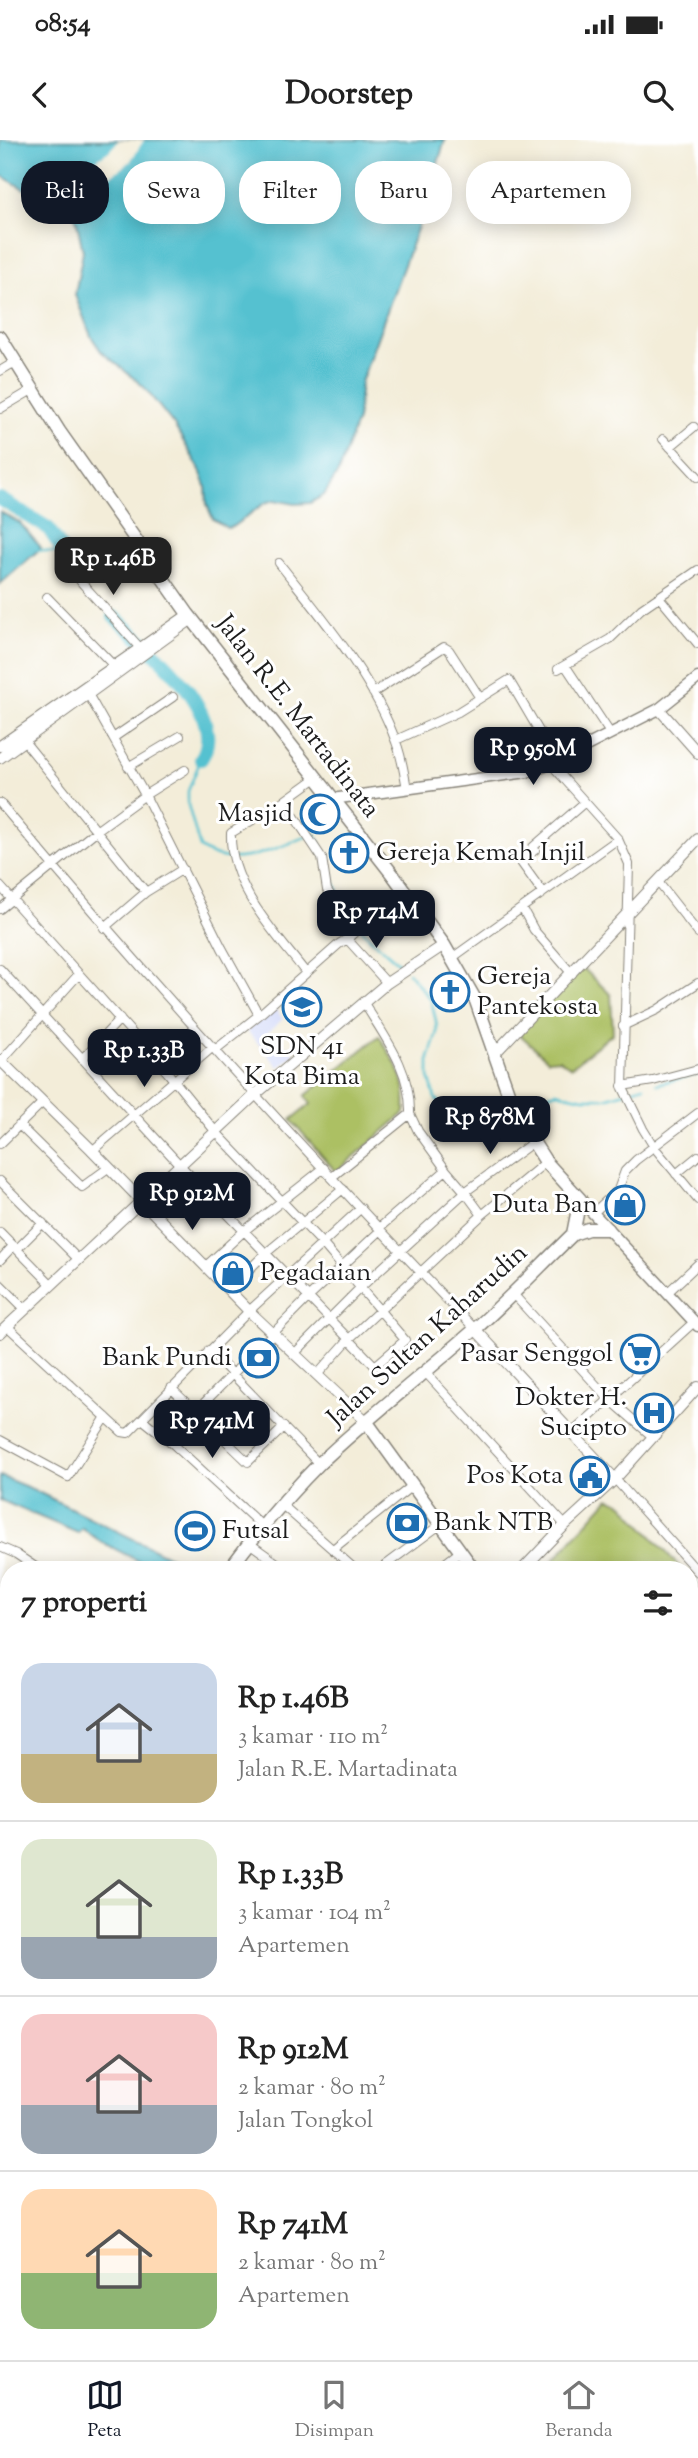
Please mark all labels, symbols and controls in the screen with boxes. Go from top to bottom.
text: 08:54 [35,6,91,43]
text: Doorstep [285,72,413,118]
icon: back [21,76,59,114]
icon: search [639,76,677,114]
chip: Beli [21,161,109,224]
chip: Sewa [123,161,225,224]
chip: Filter [239,161,341,224]
chip: Baru [355,161,452,224]
chip: Apartemen [466,161,631,224]
pin: Rp 1.46B [41,538,185,597]
text: Rp 1.46B [71,543,155,576]
street label: Jalan R.E. Martadinata [205,606,388,826]
pin: Rp 950M [468,728,598,787]
text: Rp 950M [490,733,576,766]
mosque icon: Masjid [299,793,341,835]
place label: Masjid [218,796,293,833]
church icon: Gereja Kemah Injil [328,832,370,874]
place label: Gereja Kemah Injil [376,835,585,872]
pin: Rp 714M [311,890,441,950]
text: Rp 714M [333,896,419,929]
place label: Gereja Pantekosta [477,959,598,1026]
church icon: Gereja Pantekosta [429,971,471,1013]
school or university icon: SDN 41 Kota Bima [281,986,323,1028]
place label: SDN 41 Kota Bima [244,1029,360,1096]
pin: Rp 1.33B [72,1030,216,1089]
text: Rp 1.33B [104,1035,184,1068]
pin: Rp 878M [425,1096,555,1156]
text: Rp 878M [445,1102,535,1135]
pin: Rp 912M [127,1172,257,1232]
text: Rp 912M [150,1178,234,1211]
shop icon: Duta Ban [604,1184,646,1226]
place label: Duta Ban [492,1187,598,1224]
street label: Jalan Sultan Kaharudin [318,1236,537,1438]
shop icon: Pegadaian [212,1252,254,1294]
place label: Pegadaian [260,1255,371,1292]
supermarket icon: Pasar Senggol [619,1333,661,1375]
place label: Pasar Senggol [460,1336,613,1373]
bank icon: Bank Pundi [238,1337,280,1379]
place label: Bank Pundi [102,1340,232,1377]
place label: Dokter H. Sucipto [515,1380,627,1447]
hospital icon: Dokter H. Sucipto [633,1392,675,1434]
pin: Rp 741M [147,1400,277,1460]
text: Rp 741M [170,1406,254,1439]
public building icon: Pos Kota [569,1455,611,1497]
place label: Pos Kota [467,1458,563,1495]
bank icon: Bank NTB [386,1502,428,1544]
place label: Bank NTB [434,1505,553,1542]
sports icon: Futsal [174,1510,216,1552]
place label: Futsal [222,1513,289,1550]
text: 7 properti [21,1582,147,1625]
icon: filters [639,1584,677,1622]
text: Rp 1.46B [238,1678,349,1721]
icon: home [77,1691,161,1775]
text: 3 kamar · 110 m² [238,1721,388,1754]
text: Jalan R.E. Martadinata [238,1754,458,1787]
text: Rp 1.33B [238,1854,343,1897]
icon: home [77,1867,161,1951]
text: 3 kamar · 104 m² [238,1897,391,1930]
text: Apartemen [238,1930,350,1963]
text: Rp 912M [238,2029,349,2072]
icon: home [77,2042,161,2126]
text: 2 kamar · 80 m² [238,2072,386,2105]
text: Jalan Tongkol [238,2105,373,2138]
text: Rp 741M [238,2204,348,2247]
icon: home [77,2217,161,2301]
text: 2 kamar · 80 m² [238,2247,386,2280]
text: Apartemen [238,2280,350,2313]
tab: Peta [86,2376,124,2445]
tab: Disimpan [295,2376,374,2445]
tab: Beranda [545,2376,612,2445]

